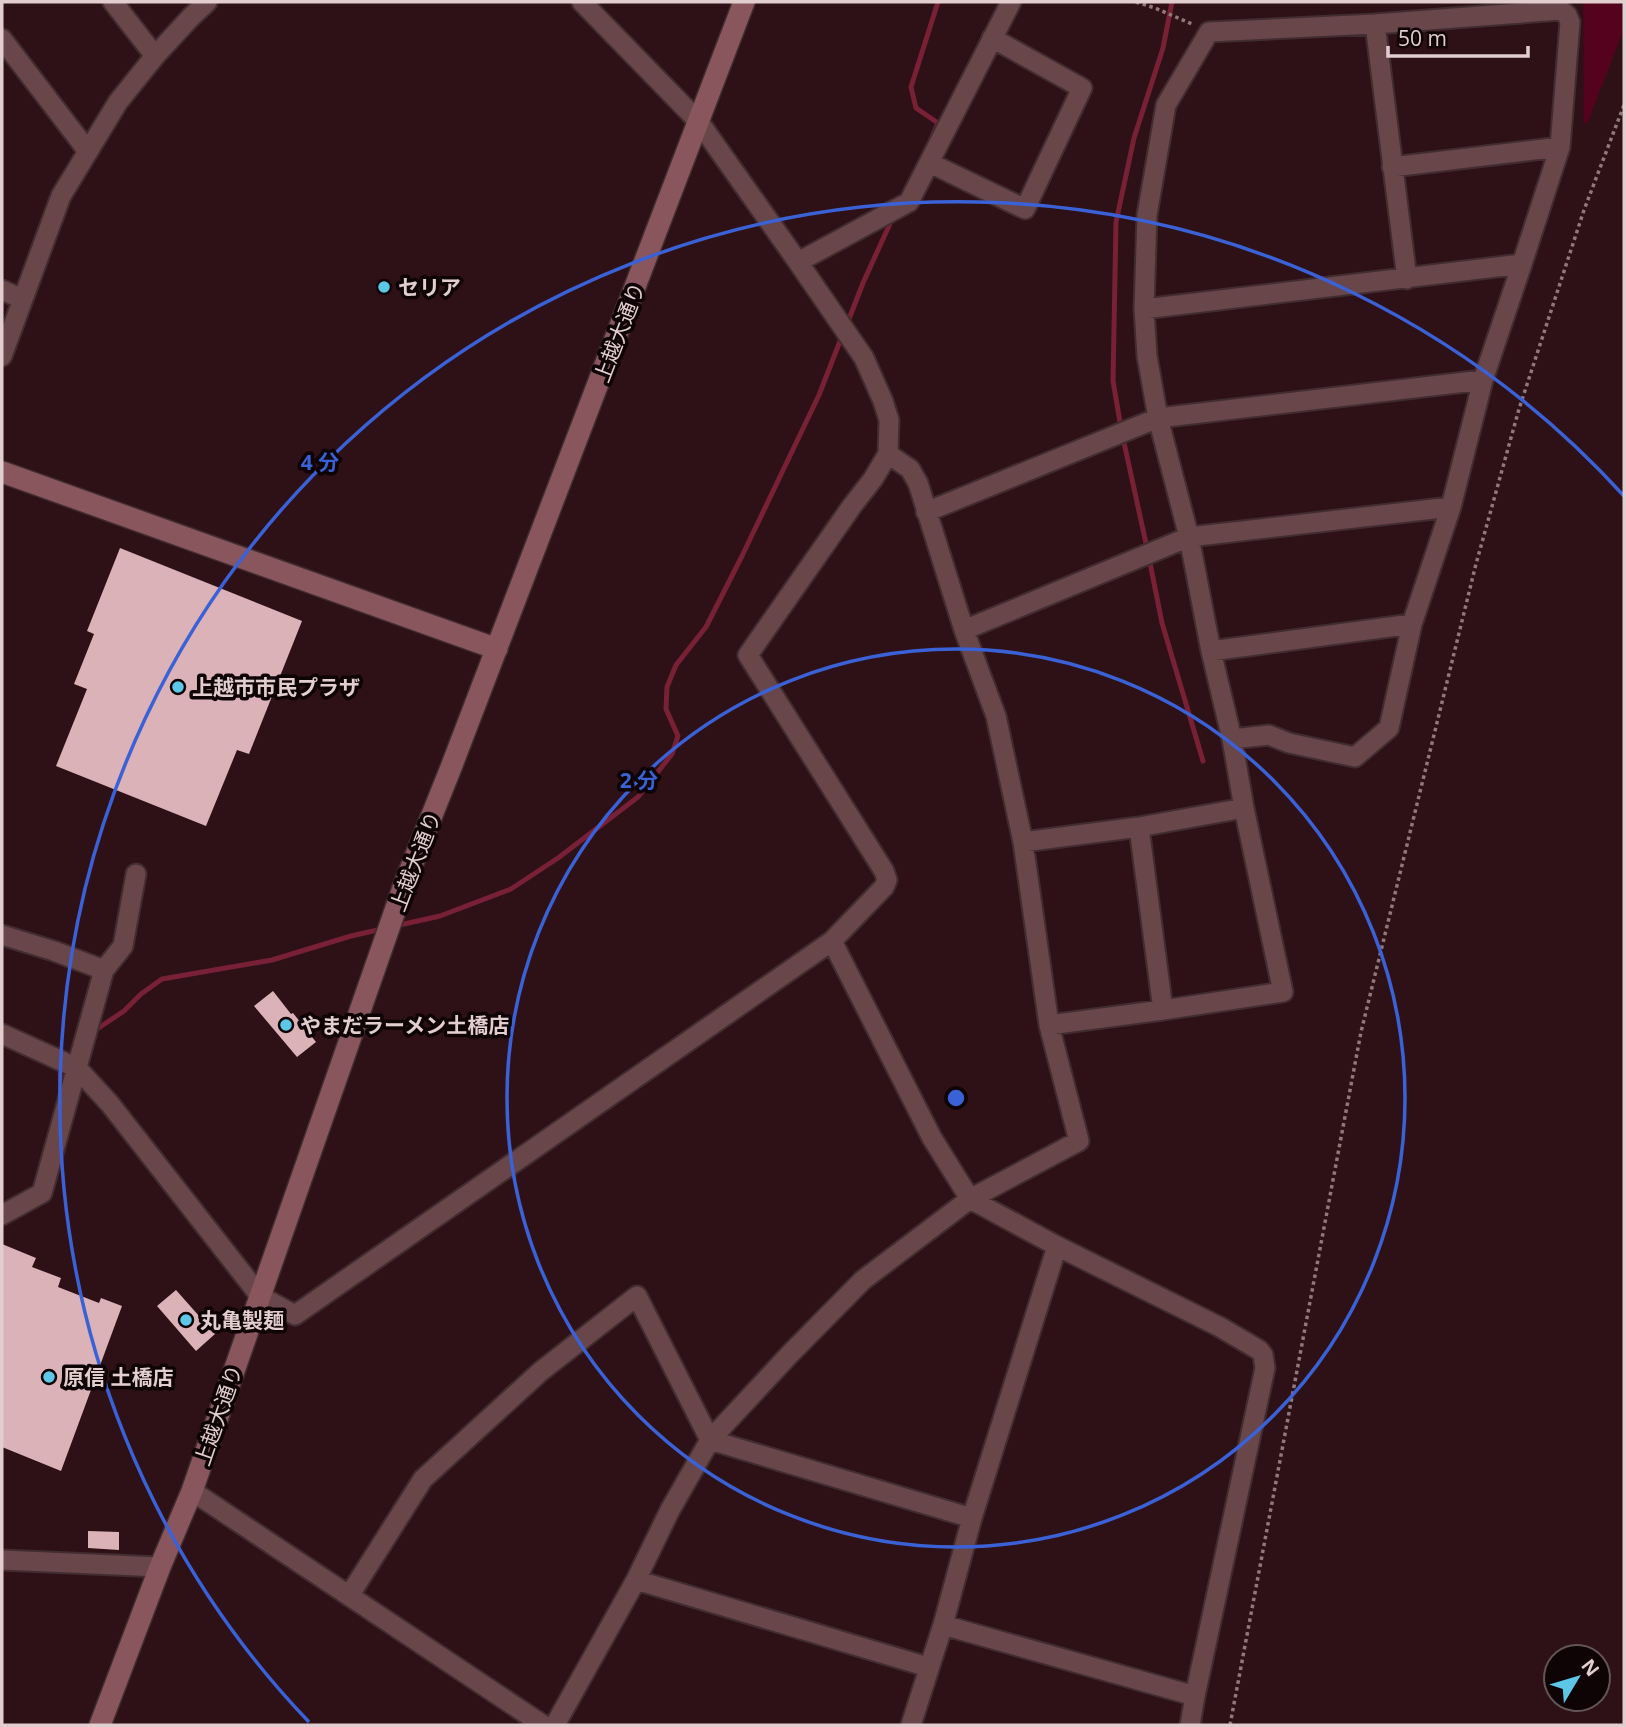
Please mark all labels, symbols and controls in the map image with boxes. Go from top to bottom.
scale bar [1388,14,1528,58]
text: 50 m [1398,24,1447,52]
place label: セリア [398,273,461,301]
street label: 上越大通り [587,278,651,386]
marker: セリア [376,279,392,295]
text: 4 分 [301,448,339,476]
place label: 上越市市民プラザ [192,673,360,701]
marker: 上越市市民プラザ [170,679,186,695]
text: 2 分 [620,766,658,794]
street label: 上越大通り [383,807,447,915]
place label: やまだラーメン土橋店 [300,1011,509,1039]
marker: やまだラーメン土橋店 [278,1017,294,1033]
centre of rings [944,1086,968,1110]
place label: 丸亀製麺 [200,1306,284,1334]
marker: 丸亀製麺 [178,1312,194,1328]
street label: 上越大通り [188,1361,248,1469]
place label: 原信 土橋店 [63,1363,173,1391]
marker: 原信 土橋店 [41,1369,57,1385]
north arrow [1542,1643,1612,1713]
text: N [1575,1653,1605,1682]

